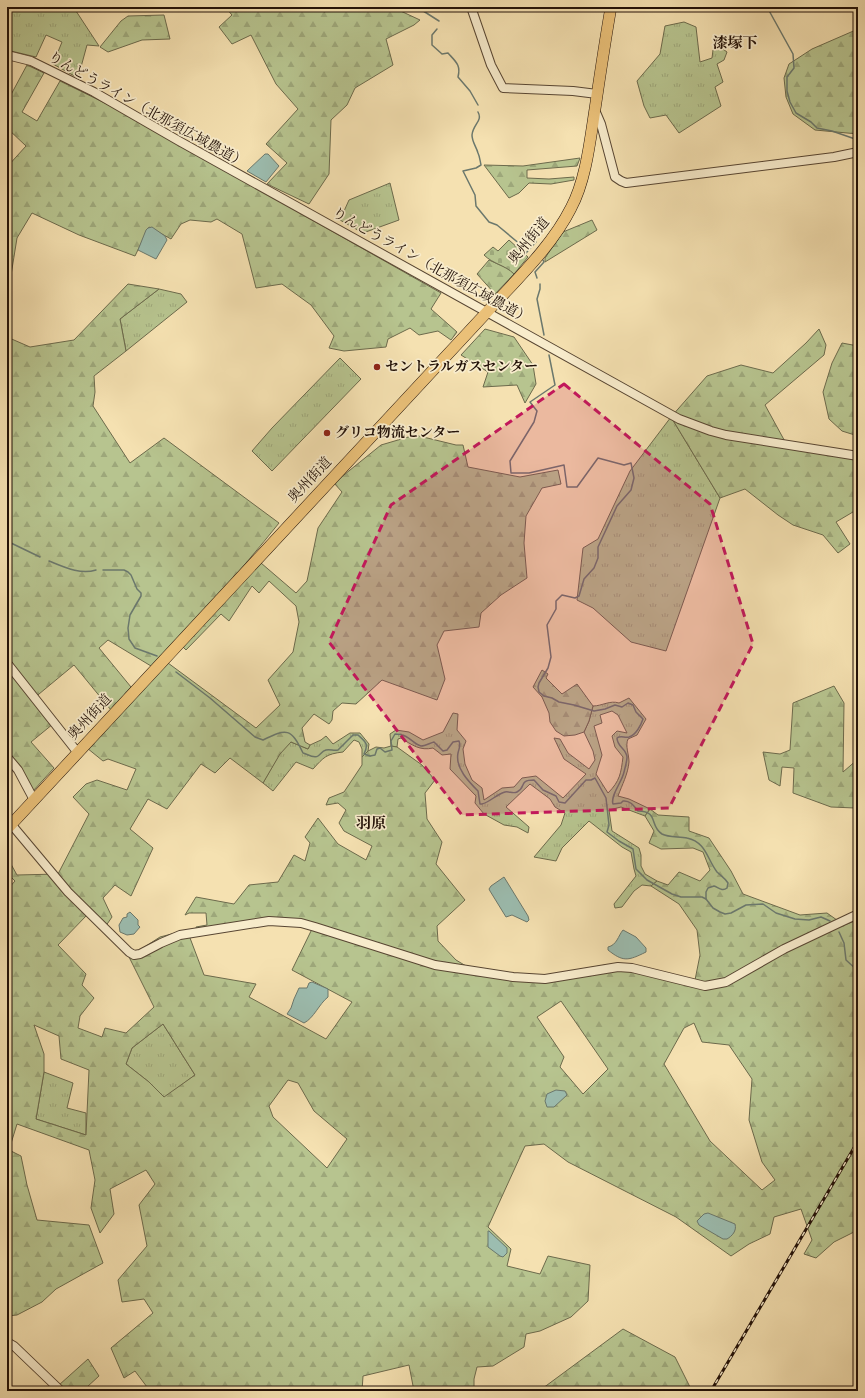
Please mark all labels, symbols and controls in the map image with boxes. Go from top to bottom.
district label: 漆塚下 [712,34,758,53]
street label: りんどうライン（北那須広域農道） [45,48,249,172]
street label: りんどうライン（北那須広域農道） [329,204,533,328]
street label: 奥州街道 [504,214,554,268]
place label: セントラルガスセンター [385,358,538,376]
marker: セントラルガスセンター [372,362,382,372]
place label: グリコ物流センター [335,424,460,442]
marker: グリコ物流センター [322,428,332,438]
street label: 奥州街道 [284,453,336,507]
street label: 奥州街道 [64,690,116,744]
district label: 羽原 [356,814,386,833]

